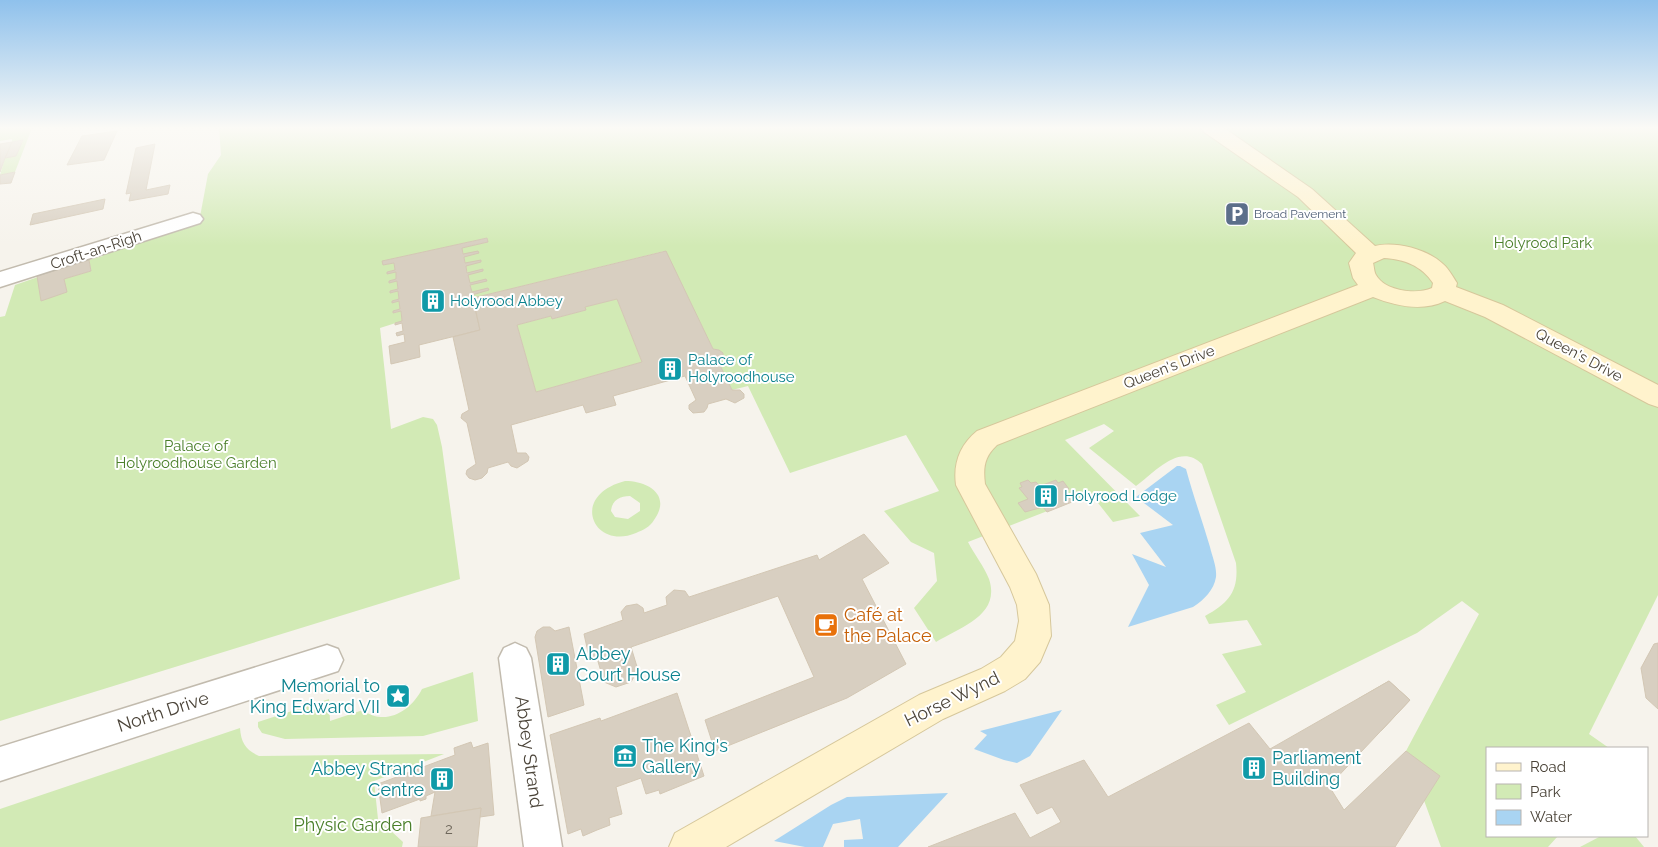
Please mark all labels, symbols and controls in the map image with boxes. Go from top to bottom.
parking icon: Broad Pavement [1224,201,1250,227]
place label: Broad Pavement [1254,207,1346,221]
street label: Croft-an-Righ [48,227,144,273]
park label: Holyrood Park [1494,234,1592,252]
building icon: Holyrood Abbey [420,288,446,314]
place label: Holyrood Abbey [450,292,563,310]
street label: Queen's Drive [1532,325,1626,386]
street label: Queen's Drive [1121,341,1217,393]
place label: Palace of Holyroodhouse [688,351,795,386]
building icon: Palace of Holyroodhouse [657,356,683,382]
park label: Palace of Holyroodhouse Garden [115,437,277,472]
building icon: Holyrood Lodge [1033,483,1059,509]
place label: Holyrood Lodge [1064,487,1177,505]
place label: Café at the Palace [844,604,932,646]
cafe icon: Café at the Palace [813,612,839,638]
place label: Abbey Court House [576,643,681,685]
building icon: Abbey Court House [545,651,571,677]
street label: Horse Wynd [901,666,1003,731]
place label: Memorial to King Edward VII [250,675,380,717]
place icon: Memorial to King Edward VII [385,683,411,709]
street label: North Drive [114,687,212,736]
street label: Abbey Strand [511,694,548,809]
place label: The King's Gallery [642,735,728,777]
museum icon: The King's Gallery [612,743,638,769]
place label: Parliament Building [1272,747,1361,789]
legend [1486,747,1648,837]
building icon: Parliament Building [1241,755,1267,781]
place label: Abbey Strand Centre [311,758,424,800]
text: Road [1530,758,1566,776]
building icon: Abbey Strand Centre [429,766,455,792]
text: Park [1530,783,1561,801]
text: Water [1530,808,1573,826]
park label: Physic Garden [293,814,413,835]
house number: 2 [445,820,453,838]

